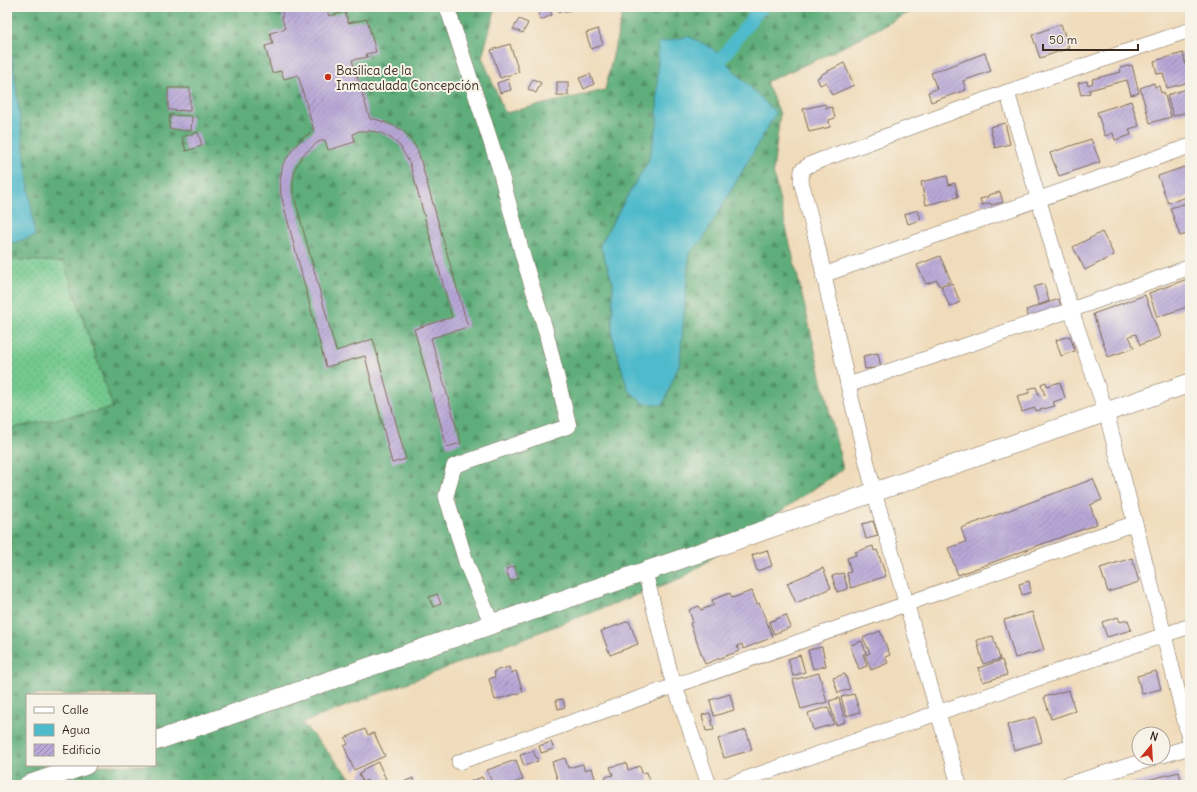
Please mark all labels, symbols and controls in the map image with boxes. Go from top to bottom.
scale bar [1043,26,1138,52]
text: 50 m [1049,32,1078,47]
place label: Basílica de la Inmaculada Concepción [336,62,479,94]
marker: Basílica de la Inmaculada Concepción [323,72,333,82]
legend [26,694,156,766]
text: Calle [62,702,89,717]
text: Agua [62,722,90,737]
north arrow [1131,726,1171,766]
text: N [1148,729,1160,744]
text: Edificio [62,742,101,757]

